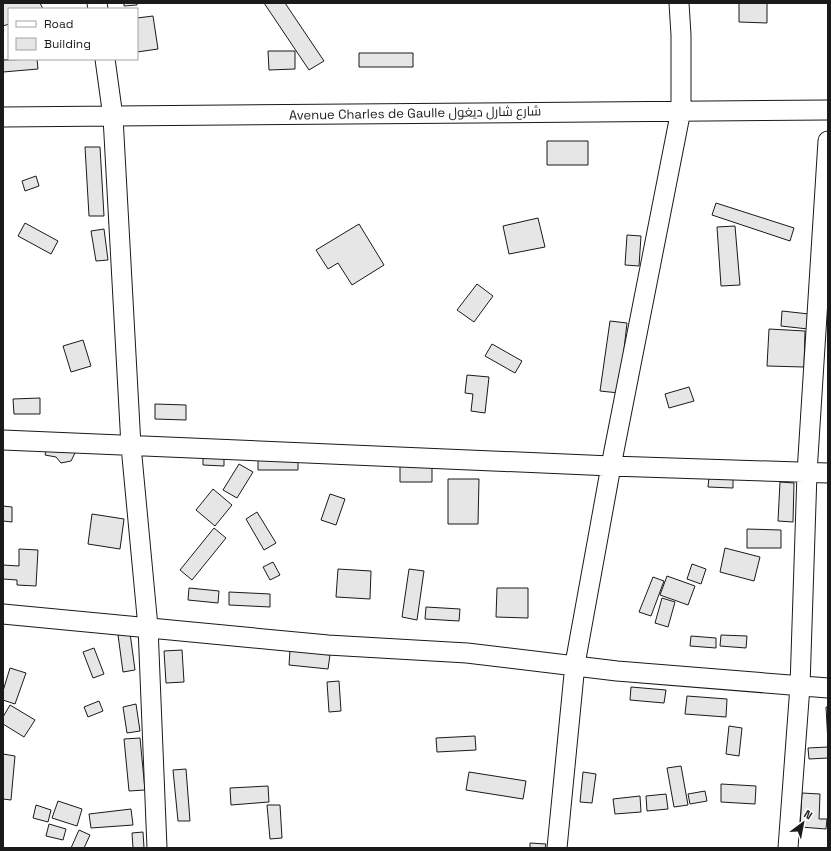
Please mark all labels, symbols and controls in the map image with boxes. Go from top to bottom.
legend [8,8,138,60]
text: Road [44,16,73,32]
text: Building [44,36,91,52]
street label: Avenue Charles de Gaulle شارع شارل ديغول [289,102,541,124]
north arrow [783,803,823,843]
text: N [801,807,815,822]

